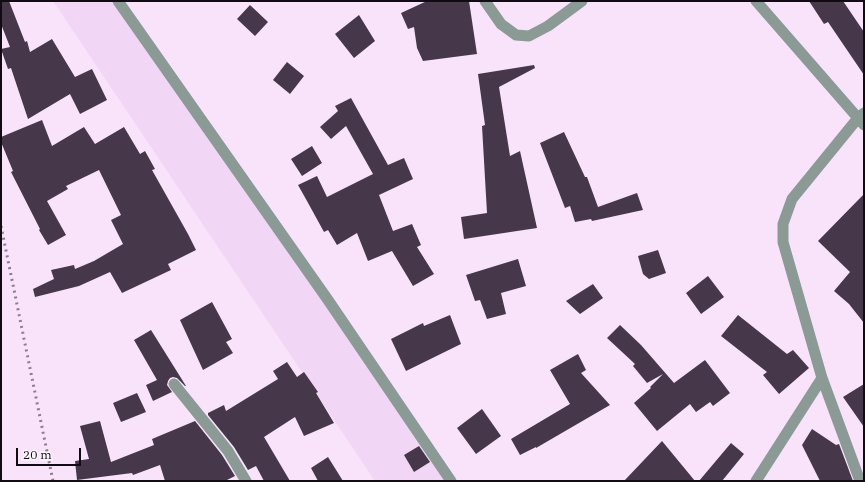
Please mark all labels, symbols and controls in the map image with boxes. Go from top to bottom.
scale bar [18,440,83,466]
text: 20 m [23,447,52,462]

